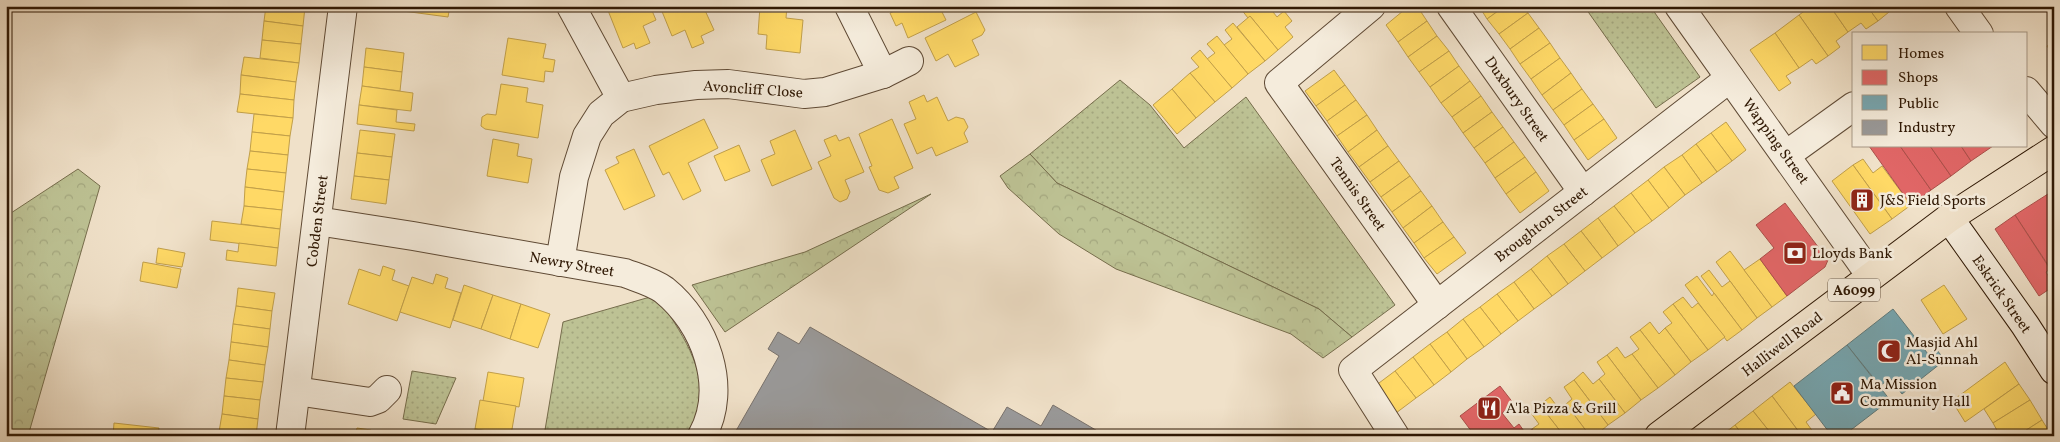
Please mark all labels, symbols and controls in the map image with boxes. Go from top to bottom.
legend [1852,32,2028,148]
text: Homes [1898,44,1944,65]
street label: Duxbury Street [1478,53,1553,147]
text: Shops [1898,68,1938,89]
street label: Avoncliff Close [702,77,803,104]
street label: Wapping Street [1736,94,1813,189]
text: Public [1898,94,1939,115]
text: Industry [1898,118,1955,139]
street label: Tennis Street [1324,154,1390,236]
street label: Cobden Street [302,174,335,268]
street label: Broughton Street [1491,182,1593,268]
building icon: J&S Field Sports [1849,187,1875,213]
place label: J&S Field Sports [1880,191,1986,212]
bank icon: Lloyds Bank [1782,240,1808,266]
place label: Lloyds Bank [1812,244,1893,265]
street label: Newry Street [528,248,616,283]
street label: Eskrick Street [1966,251,2036,338]
road number: A6099 [1828,278,1880,302]
street label: Halliwell Road [1738,308,1828,383]
place label: Masjid Ahl Al-Sunnah [1906,333,1978,371]
mosque icon: Masjid Ahl Al-Sunnah [1876,338,1902,364]
place label: Ma Mission Community Hall [1860,375,1970,413]
public building icon: Ma Mission Community Hall [1829,380,1855,406]
restaurant icon: A'la Pizza & Grill [1476,395,1502,421]
place label: A'la Pizza & Grill [1506,399,1617,420]

